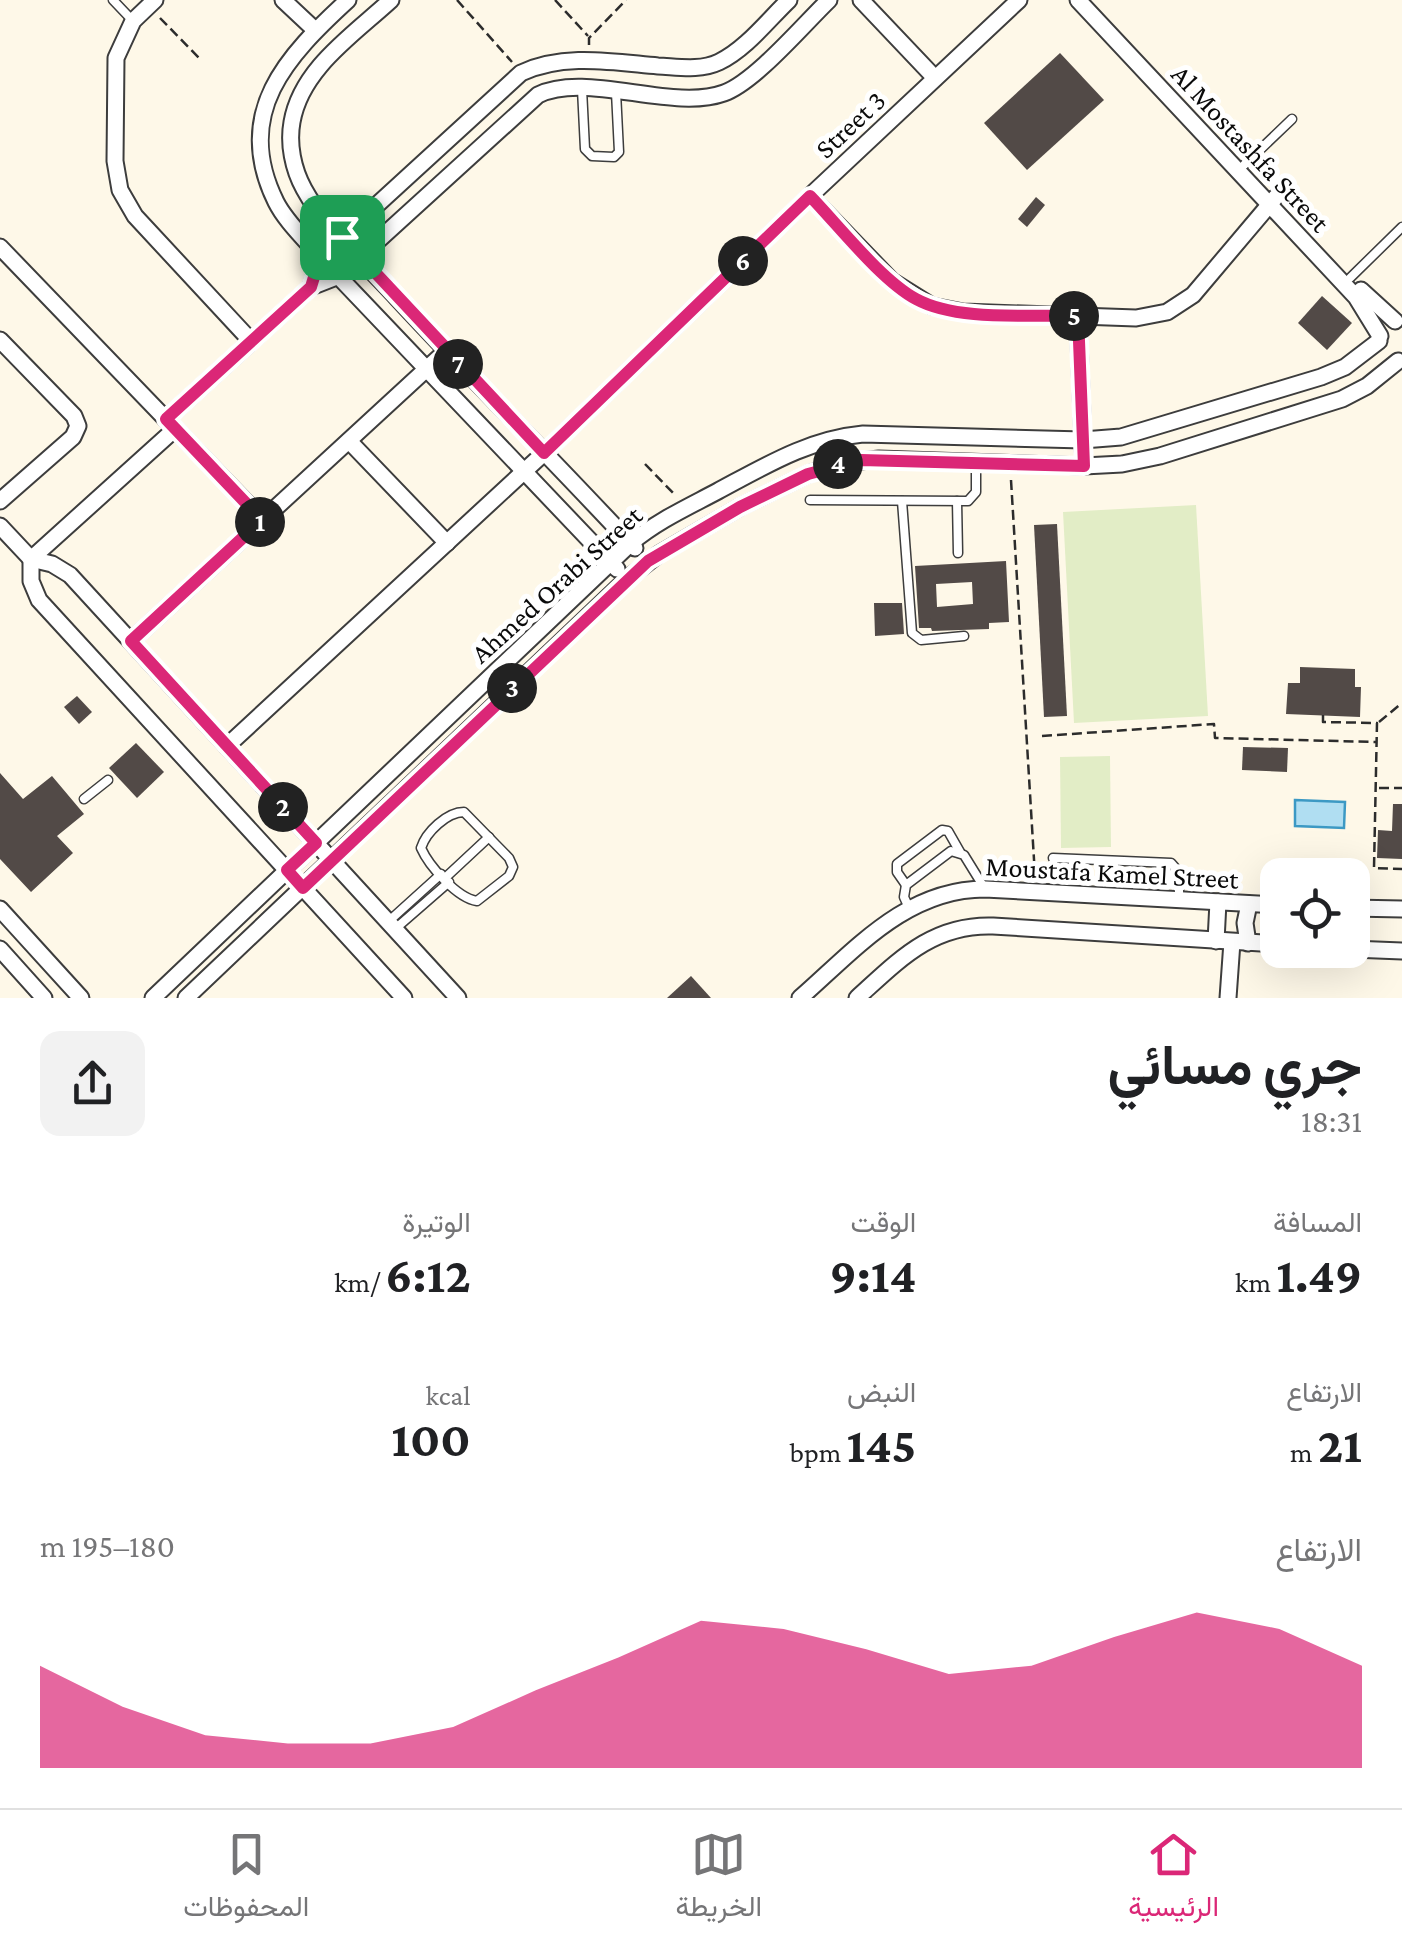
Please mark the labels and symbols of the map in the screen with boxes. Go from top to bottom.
street label: Al Mostashfa Street [1165,58,1336,239]
street label: Street 3 [809,84,892,164]
pin [300,195,385,280]
pin: 6 [718,236,768,286]
pin: 5 [1049,291,1099,341]
pin: 7 [433,339,483,389]
pin: 4 [813,439,863,489]
pin: 1 [235,497,285,547]
street label: Ahmed Orabi Street [464,499,649,669]
pin: 3 [487,663,537,713]
pin: 2 [258,782,308,832]
street label: Moustafa Kamel Street [985,850,1240,895]

